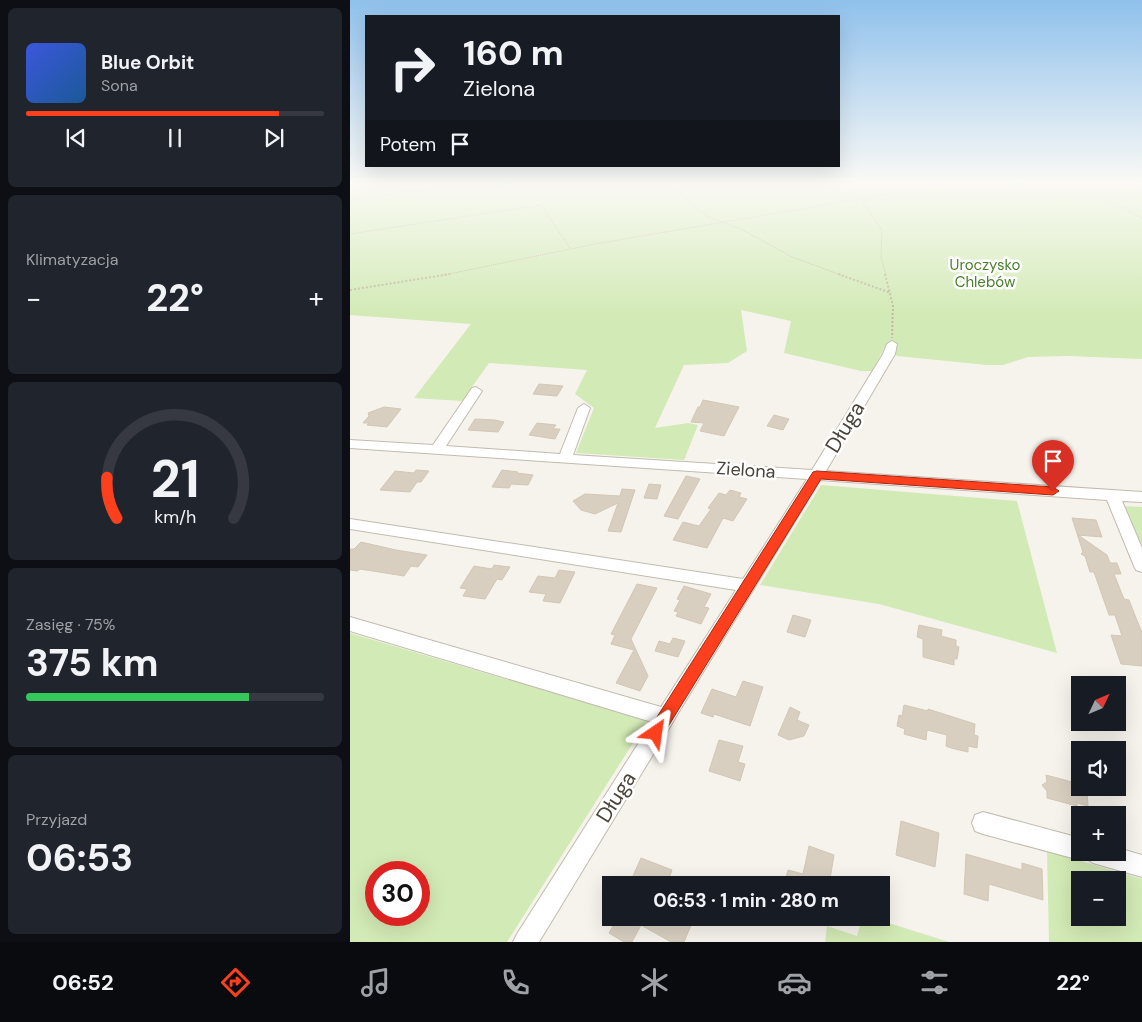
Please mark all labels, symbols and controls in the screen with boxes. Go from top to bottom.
text: 160 m [463,30,564,76]
icon: right [380,35,445,100]
text: Blue Orbit [101,50,194,75]
text: Zielona [463,74,535,103]
text: Sona [101,75,138,96]
icon: previous [62,124,90,152]
icon: pause [161,124,189,152]
icon: next [260,124,288,152]
icon: arrive [446,130,474,158]
text: Potem [380,132,436,157]
text: Klimatyzacja [26,249,118,270]
park label: Uroczysko Chlebów [950,255,1020,292]
text: 22° [146,273,204,323]
text: − [26,280,41,317]
text: + [309,280,324,317]
street label: Długa [819,396,871,458]
pin [1032,440,1074,491]
text: 21 [151,445,199,513]
icon: arrive [1039,447,1067,475]
street label: Zielona [716,456,776,484]
text: km/h [154,505,196,529]
text: Zasięg · 75% [26,614,115,635]
text: 375 km [26,638,158,688]
north arrow [1071,676,1126,731]
map controls [1071,676,1126,926]
position arrow [629,706,681,758]
button: sound [1071,741,1126,796]
street label: Długa [590,766,642,828]
button: + [1071,806,1126,861]
text: Przyjazd [26,809,87,830]
text: 06:53 [26,833,133,883]
speed limit sign: 30 [365,861,430,926]
button: − [1071,871,1126,926]
text: 06:53 · 1 min · 280 m [653,888,839,913]
icon: directions [218,965,253,1000]
icon: music [358,965,393,1000]
icon: phone [498,965,533,1000]
icon: climate [637,965,672,1000]
icon: car [777,965,812,1000]
icon: filters [917,965,952,1000]
text: 06:52 [52,968,114,997]
text: 22° [1056,968,1090,997]

